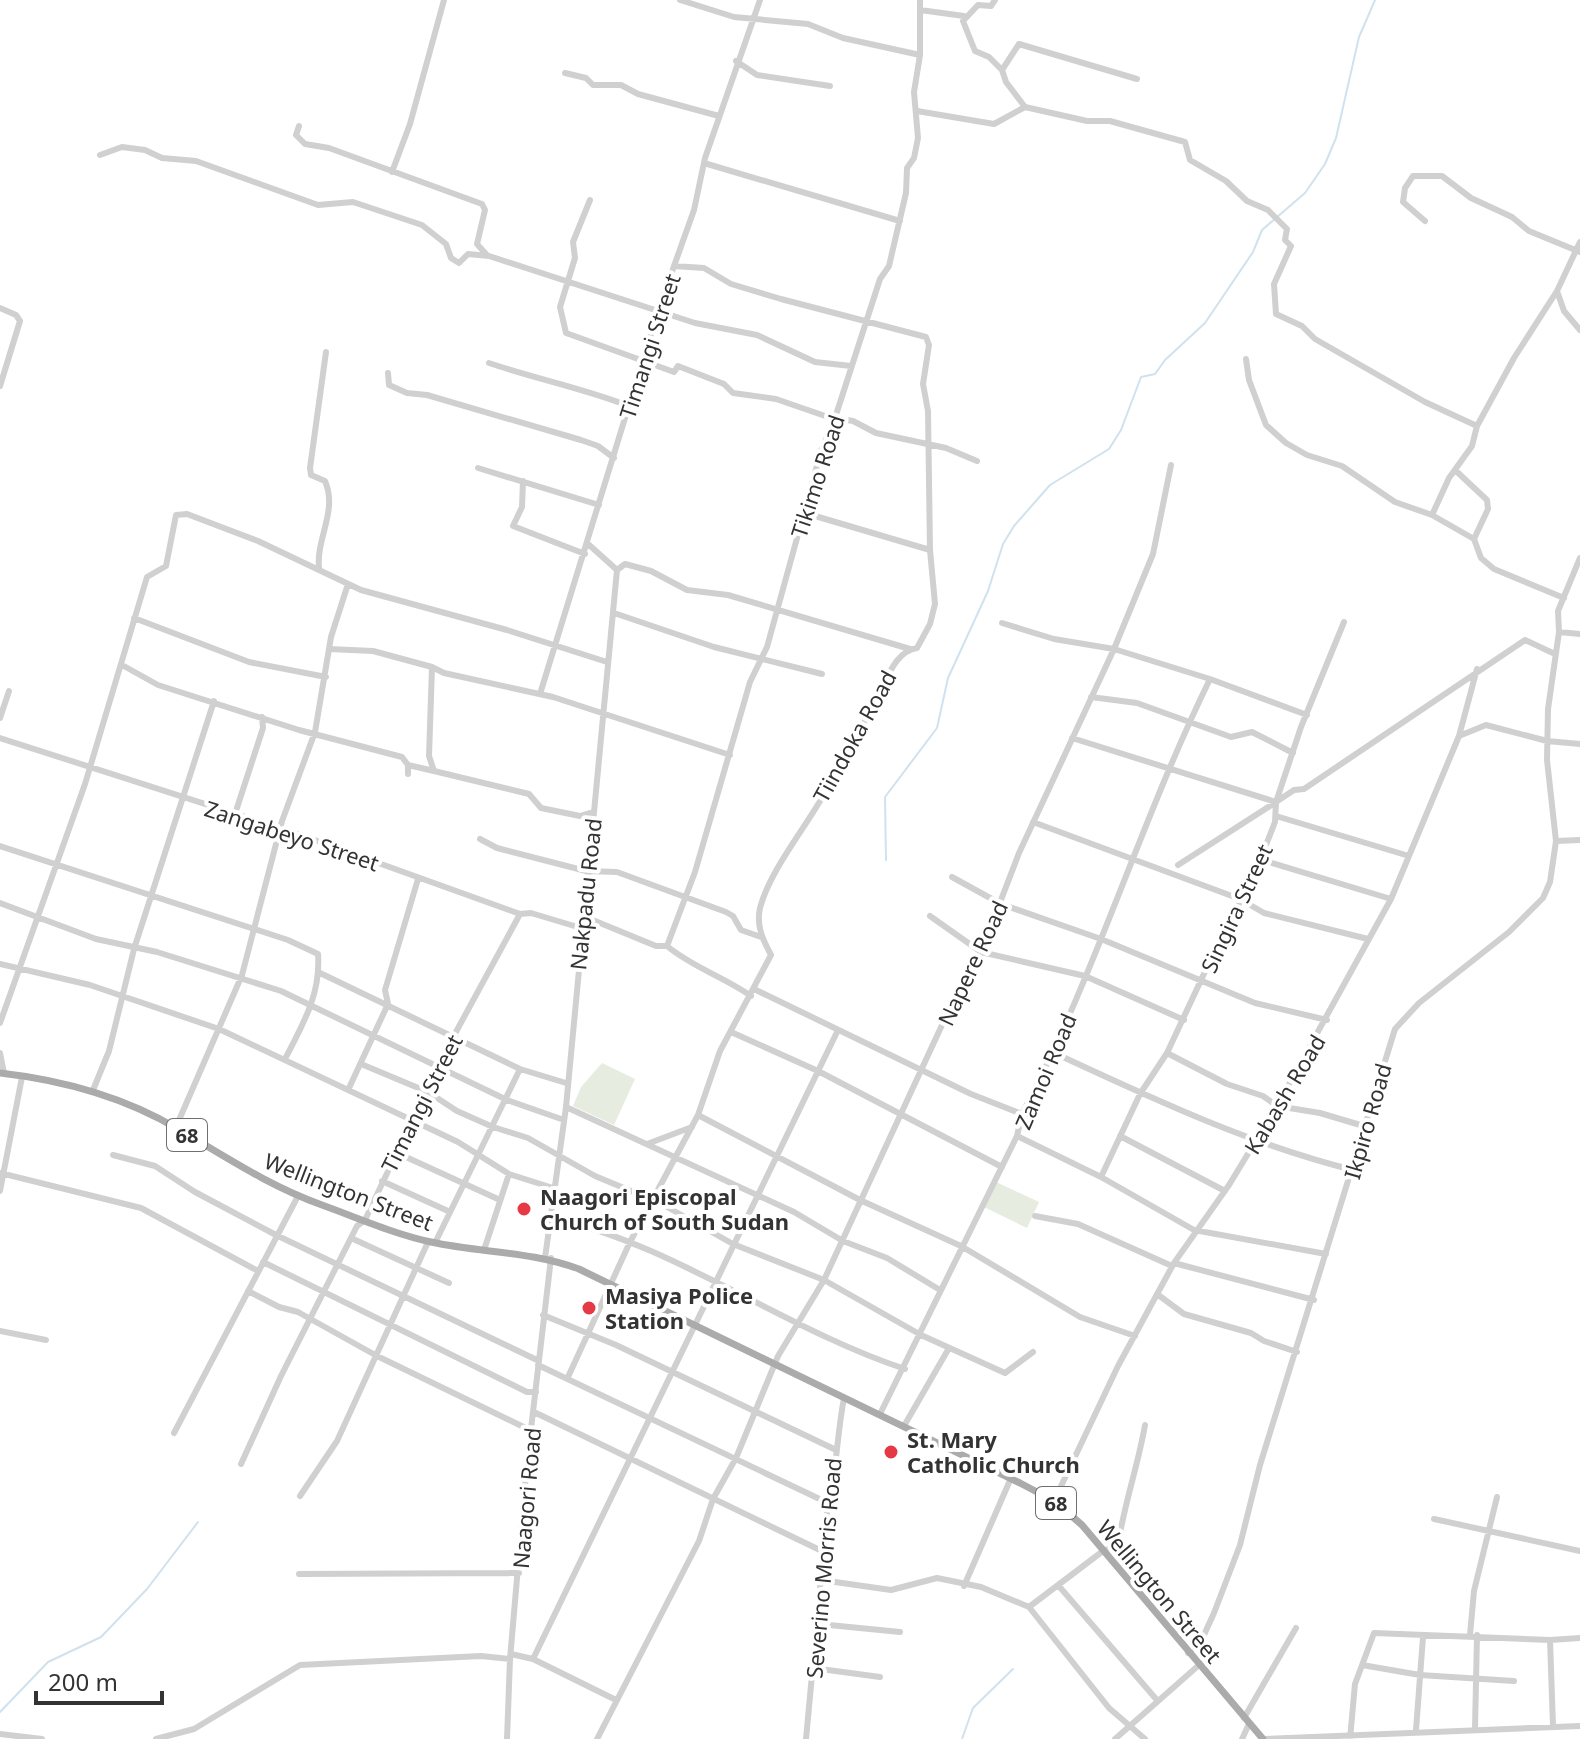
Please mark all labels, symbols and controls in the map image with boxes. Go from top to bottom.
street label: Timangi Street [611,270,687,422]
street label: Tikimo Road [783,411,851,541]
street label: Tiindoka Road [805,665,903,807]
street label: Zangabeyo Street [201,793,383,877]
street label: Nakpadu Road [562,817,608,971]
street label: Singira Street [1193,839,1279,977]
street label: Napere Road [930,896,1014,1030]
street label: Zamoi Road [1007,1008,1083,1134]
street label: Timangi Street [373,1029,469,1177]
street label: Kabash Road [1236,1029,1332,1159]
street label: Ikpiro Road [1336,1060,1398,1182]
road number: 68 [167,1119,207,1151]
street label: Wellington Street [260,1145,438,1237]
place label: Naagori Episcopal Church of South Sudan [540,1181,789,1236]
marker: Naagori Episcopal Church of South Sudan [515,1200,533,1218]
place label: Masiya Police Station [605,1280,753,1335]
marker: Masiya Police Station [580,1299,598,1317]
place label: St. Mary Catholic Church [907,1424,1080,1479]
street label: Naagori Road [505,1426,547,1570]
marker: St. Mary Catholic Church [882,1443,900,1461]
street label: Severino Morris Road [798,1456,848,1680]
road number: 68 [1036,1487,1076,1519]
street label: Wellington Street [1091,1513,1229,1669]
scale bar [36,1655,162,1705]
text: 200 m [48,1665,118,1698]

